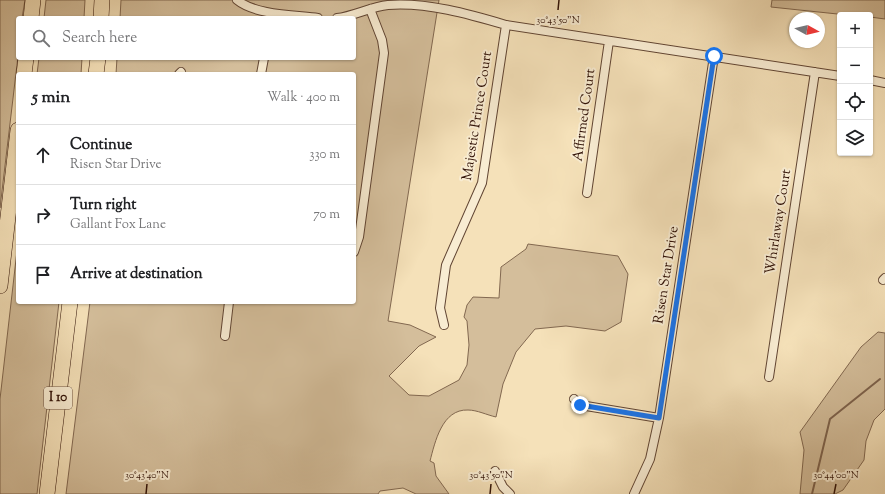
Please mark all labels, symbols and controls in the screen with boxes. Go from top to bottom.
north arrow [789,12,825,48]
map controls [837,12,873,156]
button: + [837,12,873,48]
text: 30°43'50"N [536,13,580,28]
search box [16,16,356,60]
icon: search [30,27,52,49]
text: Search here [62,28,137,49]
route start [705,47,723,65]
button: − [837,48,873,84]
street label: Majestic Prince Court [458,50,498,182]
street label: Affirmed Court [569,67,601,163]
button: locate [837,84,873,120]
text: 5 min [32,86,70,110]
text: Walk · 400 m [267,89,340,107]
button: layers [837,120,873,156]
text: Continue [70,135,132,156]
icon: ahead [32,144,54,166]
text: 330 m [309,146,340,164]
text: Risen Star Drive [70,156,162,174]
street label: Whirlaway Court [761,168,797,276]
text: Turn right [70,195,136,216]
icon: right [32,204,54,226]
text: 70 m [313,206,340,224]
text: Gallant Fox Lane [70,216,166,234]
street label: Risen Star Drive [649,225,685,325]
icon: arrive [32,264,54,286]
text: Arrive at destination [70,264,203,285]
road number: I 10 [44,387,72,409]
route end [571,396,589,414]
text: 30°43'40"N [125,468,169,483]
text: 30°43'50"N [469,468,513,483]
text: 30°44'00"N [813,468,859,483]

